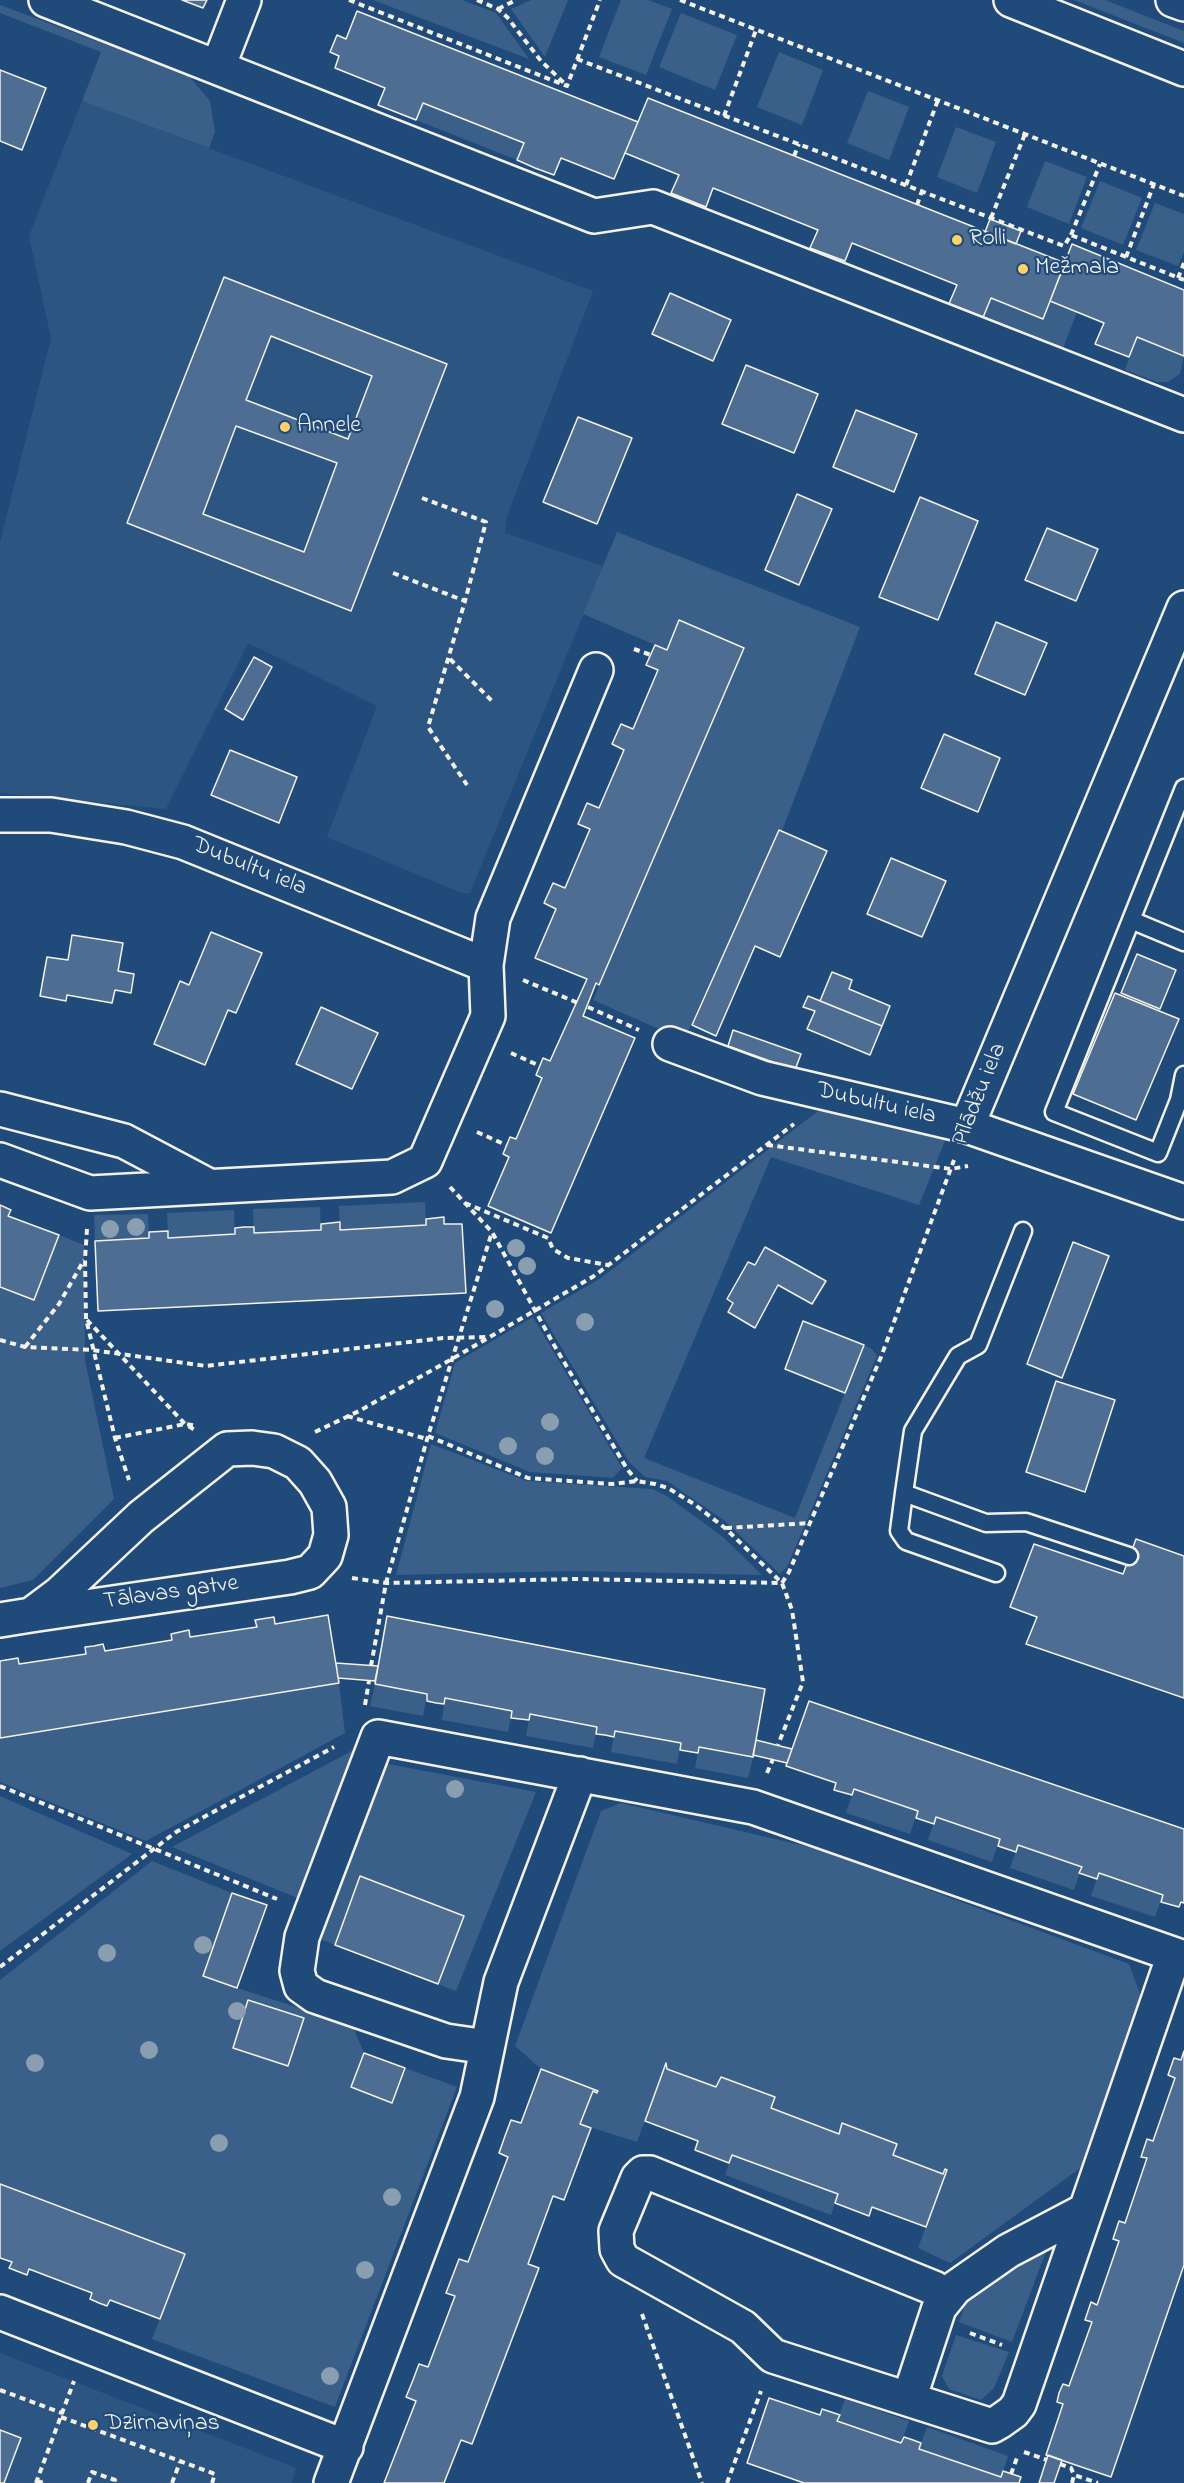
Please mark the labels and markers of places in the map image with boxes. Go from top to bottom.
place label: Rolli [969,226,1006,254]
marker: Rolli [950,233,964,247]
place label: Mežmala [1035,255,1119,283]
marker: Mežmala [1016,262,1030,276]
place label: Annele [297,413,361,441]
marker: Annele [278,420,292,434]
place label: Dzirnaviņas [105,2411,220,2439]
marker: Dzirnaviņas [86,2418,100,2432]

